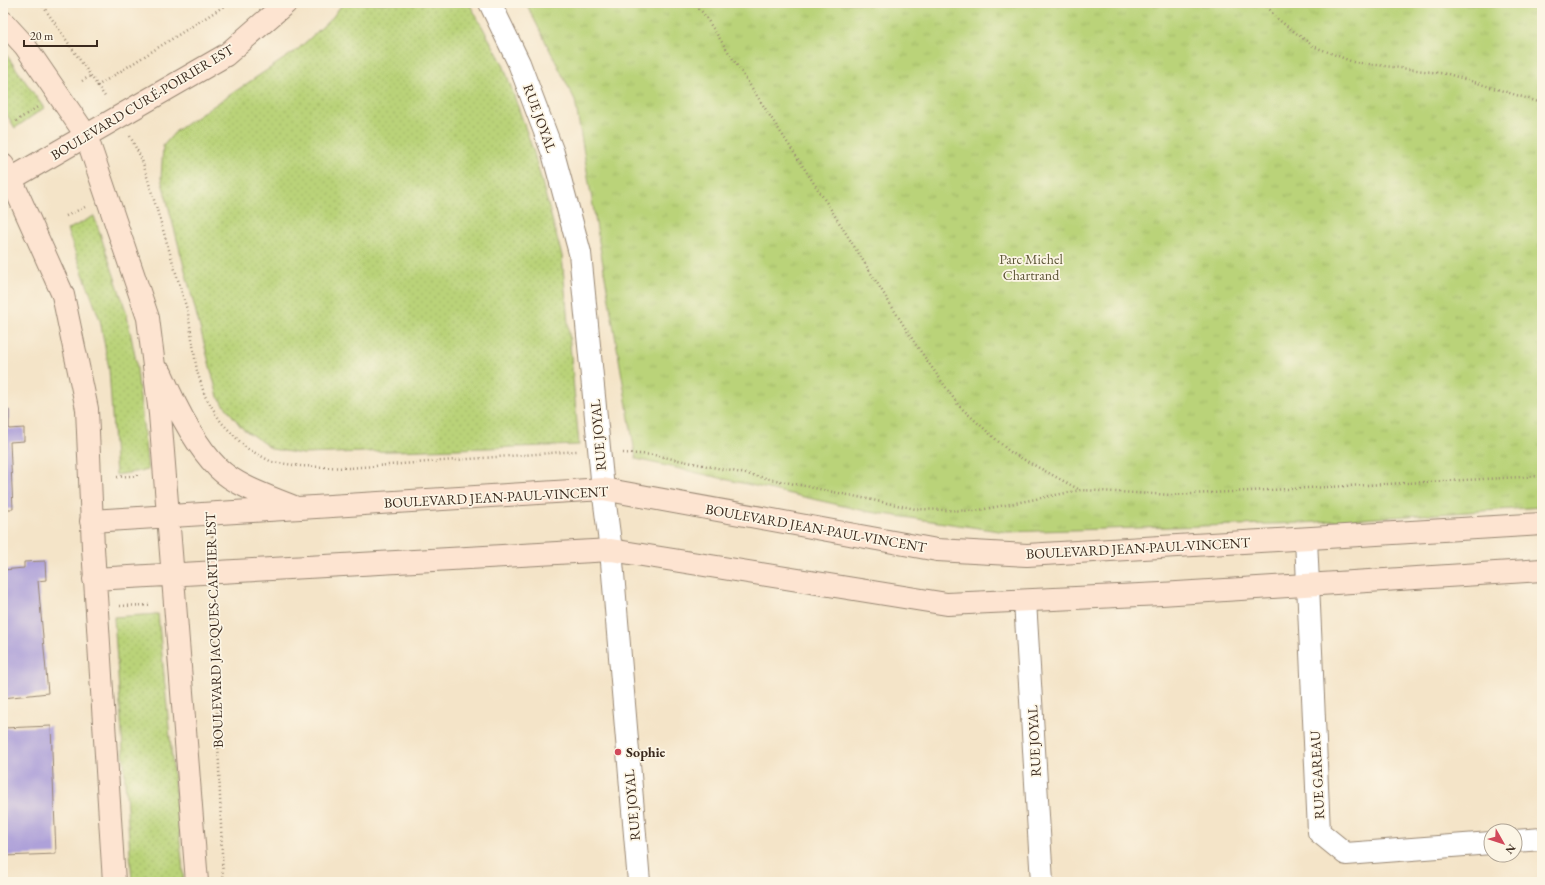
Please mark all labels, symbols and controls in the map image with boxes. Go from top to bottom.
scale bar [24,22,97,48]
text: 20 m [30,28,54,44]
street label: BOULEVARD CURÉ-POIRIER EST [47,40,237,164]
street label: RUE JOYAL [519,81,561,155]
park label: Parc Michel Chartrand [999,250,1063,284]
street label: RUE JOYAL [586,398,610,471]
street label: BOULEVARD JEAN-PAUL-VINCENT [384,482,609,512]
street label: BOULEVARD JEAN-PAUL-VINCENT [704,500,929,556]
street label: BOULEVARD JACQUES-CARTIER EST [201,511,227,748]
street label: BOULEVARD JEAN-PAUL-VINCENT [1026,533,1251,563]
street label: RUE JOYAL [1023,704,1045,777]
street label: RUE GAREAU [1306,730,1328,820]
place label: Sophie [626,743,666,761]
marker: Sophie [613,747,623,757]
street label: RUE JOYAL [620,768,644,841]
north arrow [1483,823,1523,863]
text: N [1502,841,1519,857]

